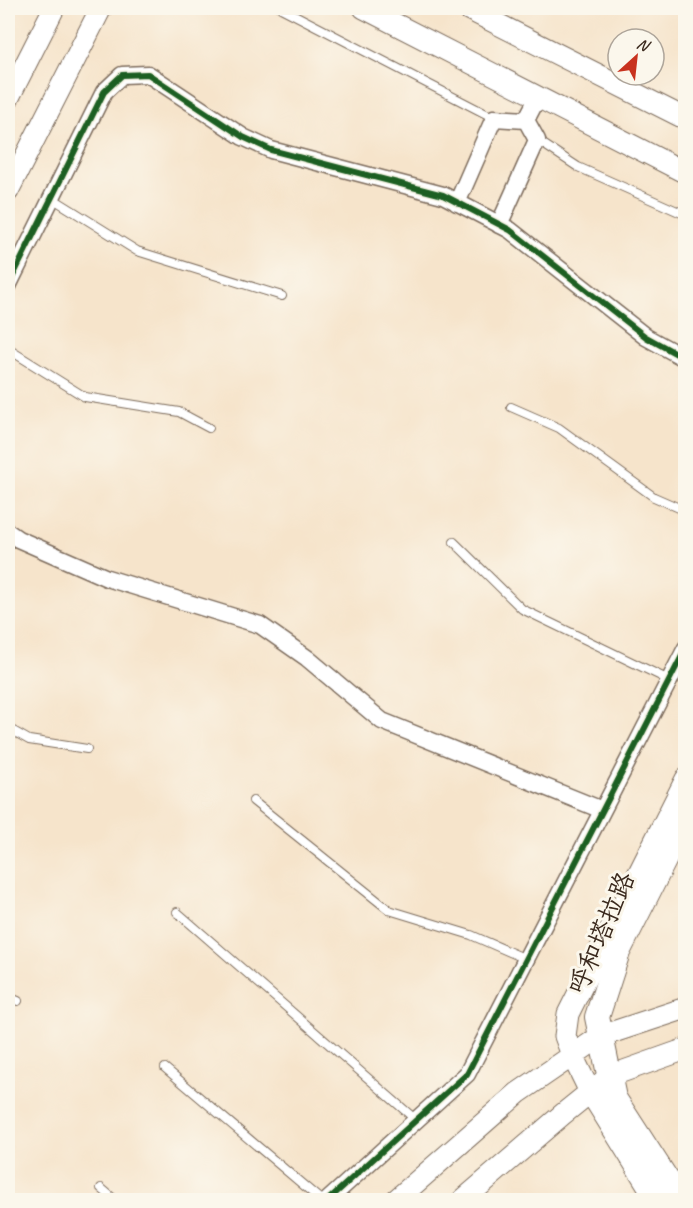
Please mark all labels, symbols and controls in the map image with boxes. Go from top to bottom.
north arrow [606,27,666,87]
text: N [633,33,654,57]
street label: 呼和塔拉路 [561,867,642,999]

